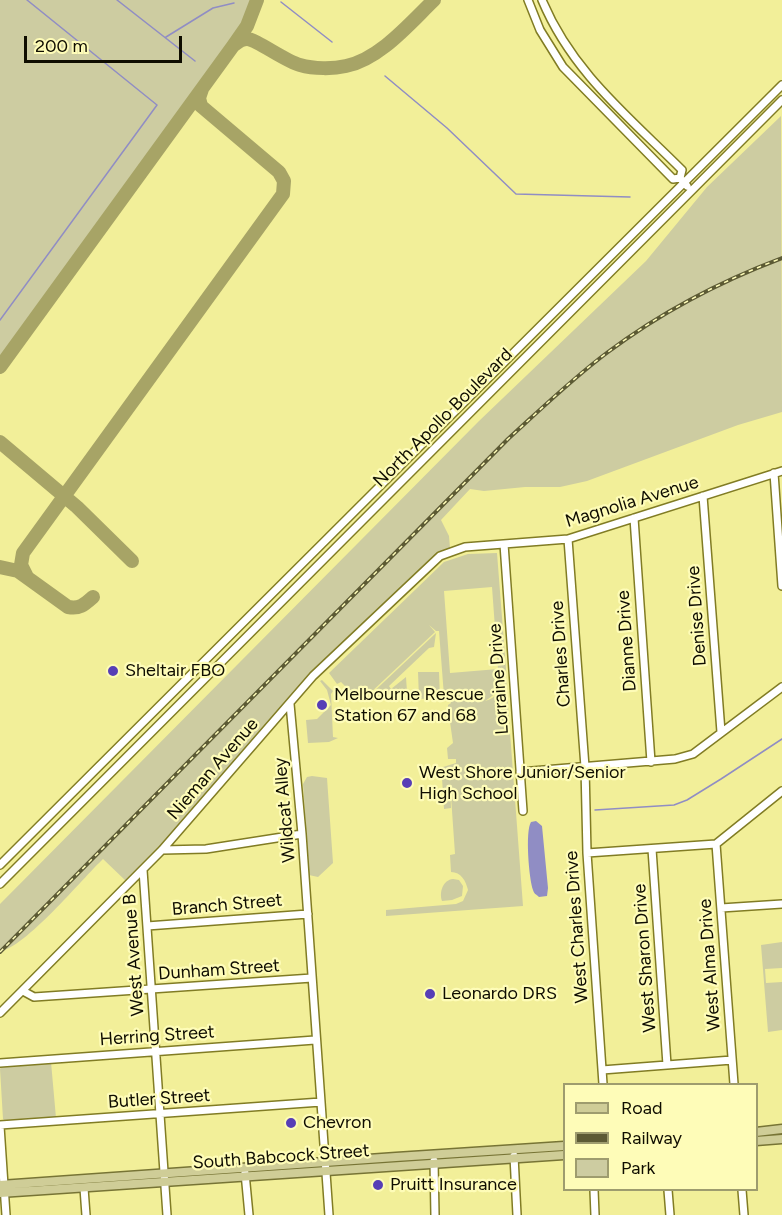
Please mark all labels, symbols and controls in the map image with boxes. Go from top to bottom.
scale bar [27,24,184,62]
text: 200 m [35,35,88,57]
street label: North Apollo Boulevard [369,344,517,492]
street label: Magnolia Avenue [563,471,701,533]
street label: Denise Drive [683,565,711,667]
street label: Dianne Drive [613,590,641,692]
street label: Charles Drive [547,600,575,708]
street label: Lorraine Drive [484,623,514,735]
place label: Sheltair FBO [125,660,225,682]
marker: Sheltair FBO [106,664,120,678]
place label: Melbourne Rescue Station 67 and 68 [334,684,484,726]
marker: Melbourne Rescue Station 67 and 68 [315,698,329,712]
street label: Nieman Avenue [163,714,263,824]
street label: Wildcat Alley [270,757,300,863]
place label: West Shore Junior/Senior High School [419,762,626,804]
marker: West Shore Junior/Senior High School [400,776,414,790]
street label: West Charles Drive [561,850,593,1004]
street label: West Sharon Drive [629,883,661,1033]
street label: Branch Street [171,889,283,921]
street label: West Avenue B [119,893,149,1017]
street label: West Alma Drive [695,898,725,1032]
street label: Dunham Street [157,955,281,985]
place label: Leonardo DRS [442,983,557,1005]
marker: Leonardo DRS [423,987,437,1001]
street label: Herring Street [99,1021,215,1051]
legend [563,1083,758,1191]
street label: Butler Street [107,1085,211,1113]
text: Road [621,1097,662,1119]
place label: Chevron [303,1112,372,1134]
marker: Chevron [284,1116,298,1130]
text: Railway [621,1127,682,1149]
street label: South Babcock Street [192,1140,370,1174]
text: Park [621,1157,655,1179]
place label: Pruitt Insurance [390,1174,517,1196]
marker: Pruitt Insurance [371,1178,385,1192]

